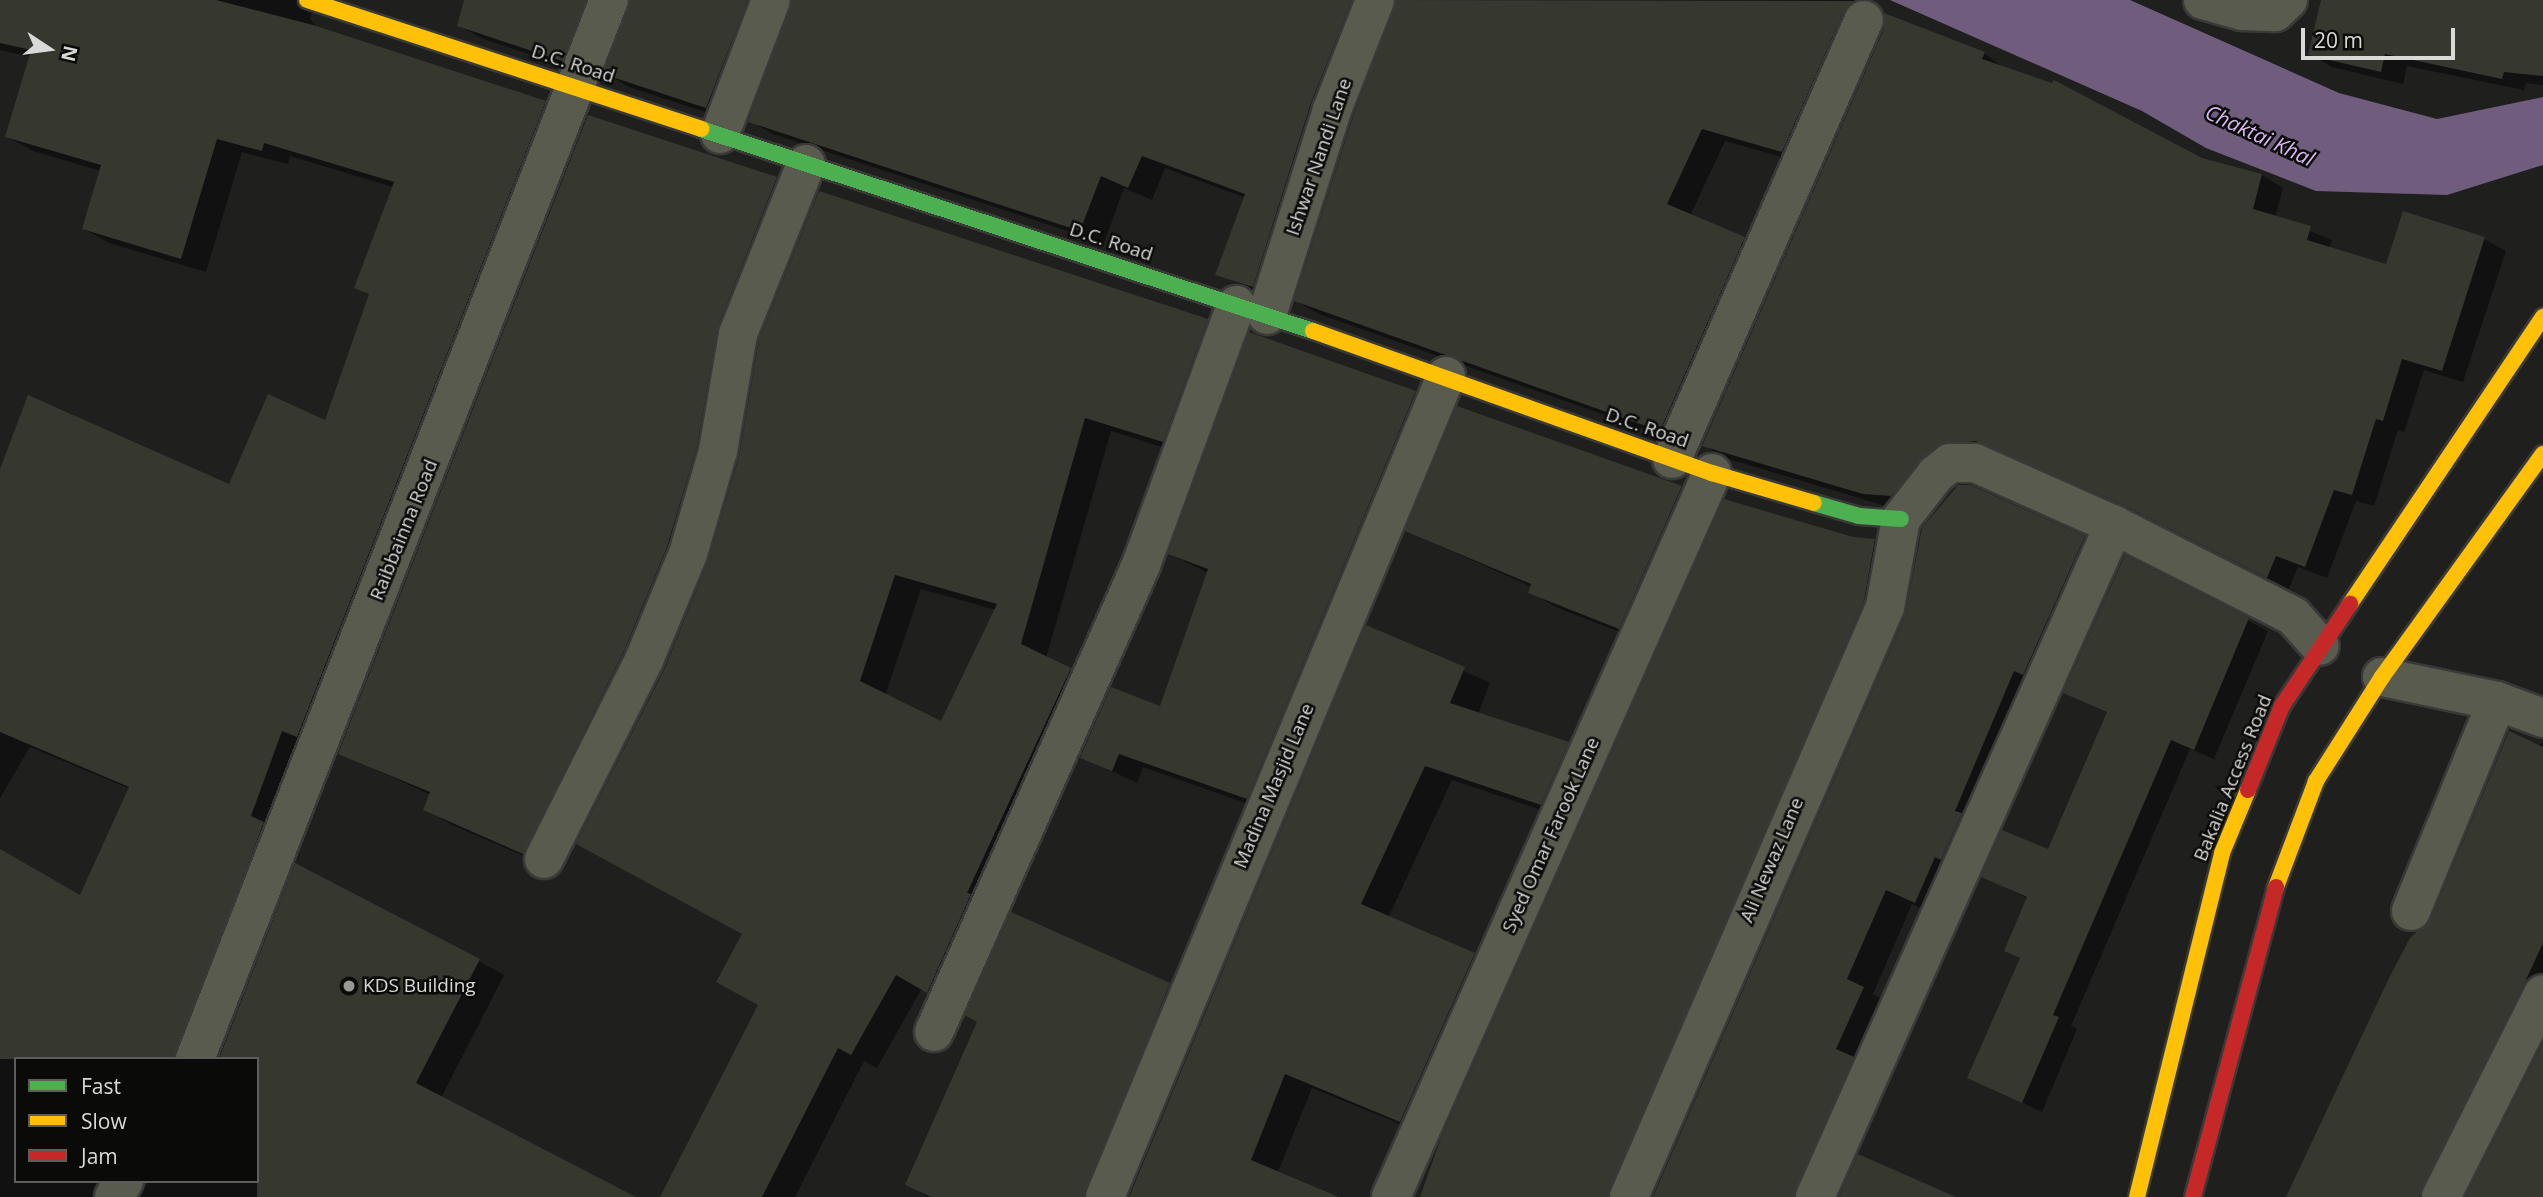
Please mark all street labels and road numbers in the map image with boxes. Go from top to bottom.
street label: D.C. Road [529,40,617,88]
street label: Ishwar Nandi Lane [1281,75,1357,239]
street label: D.C. Road [1067,218,1155,266]
street label: D.C. Road [1603,403,1691,453]
street label: Raibbainna Road [365,456,443,604]
street label: Bakalia Access Road [2189,691,2277,865]
street label: Madina Masjid Lane [1229,700,1319,872]
street label: Syed Omar Farook Lane [1498,734,1604,936]
street label: Ali Newaz Lane [1735,794,1809,926]

